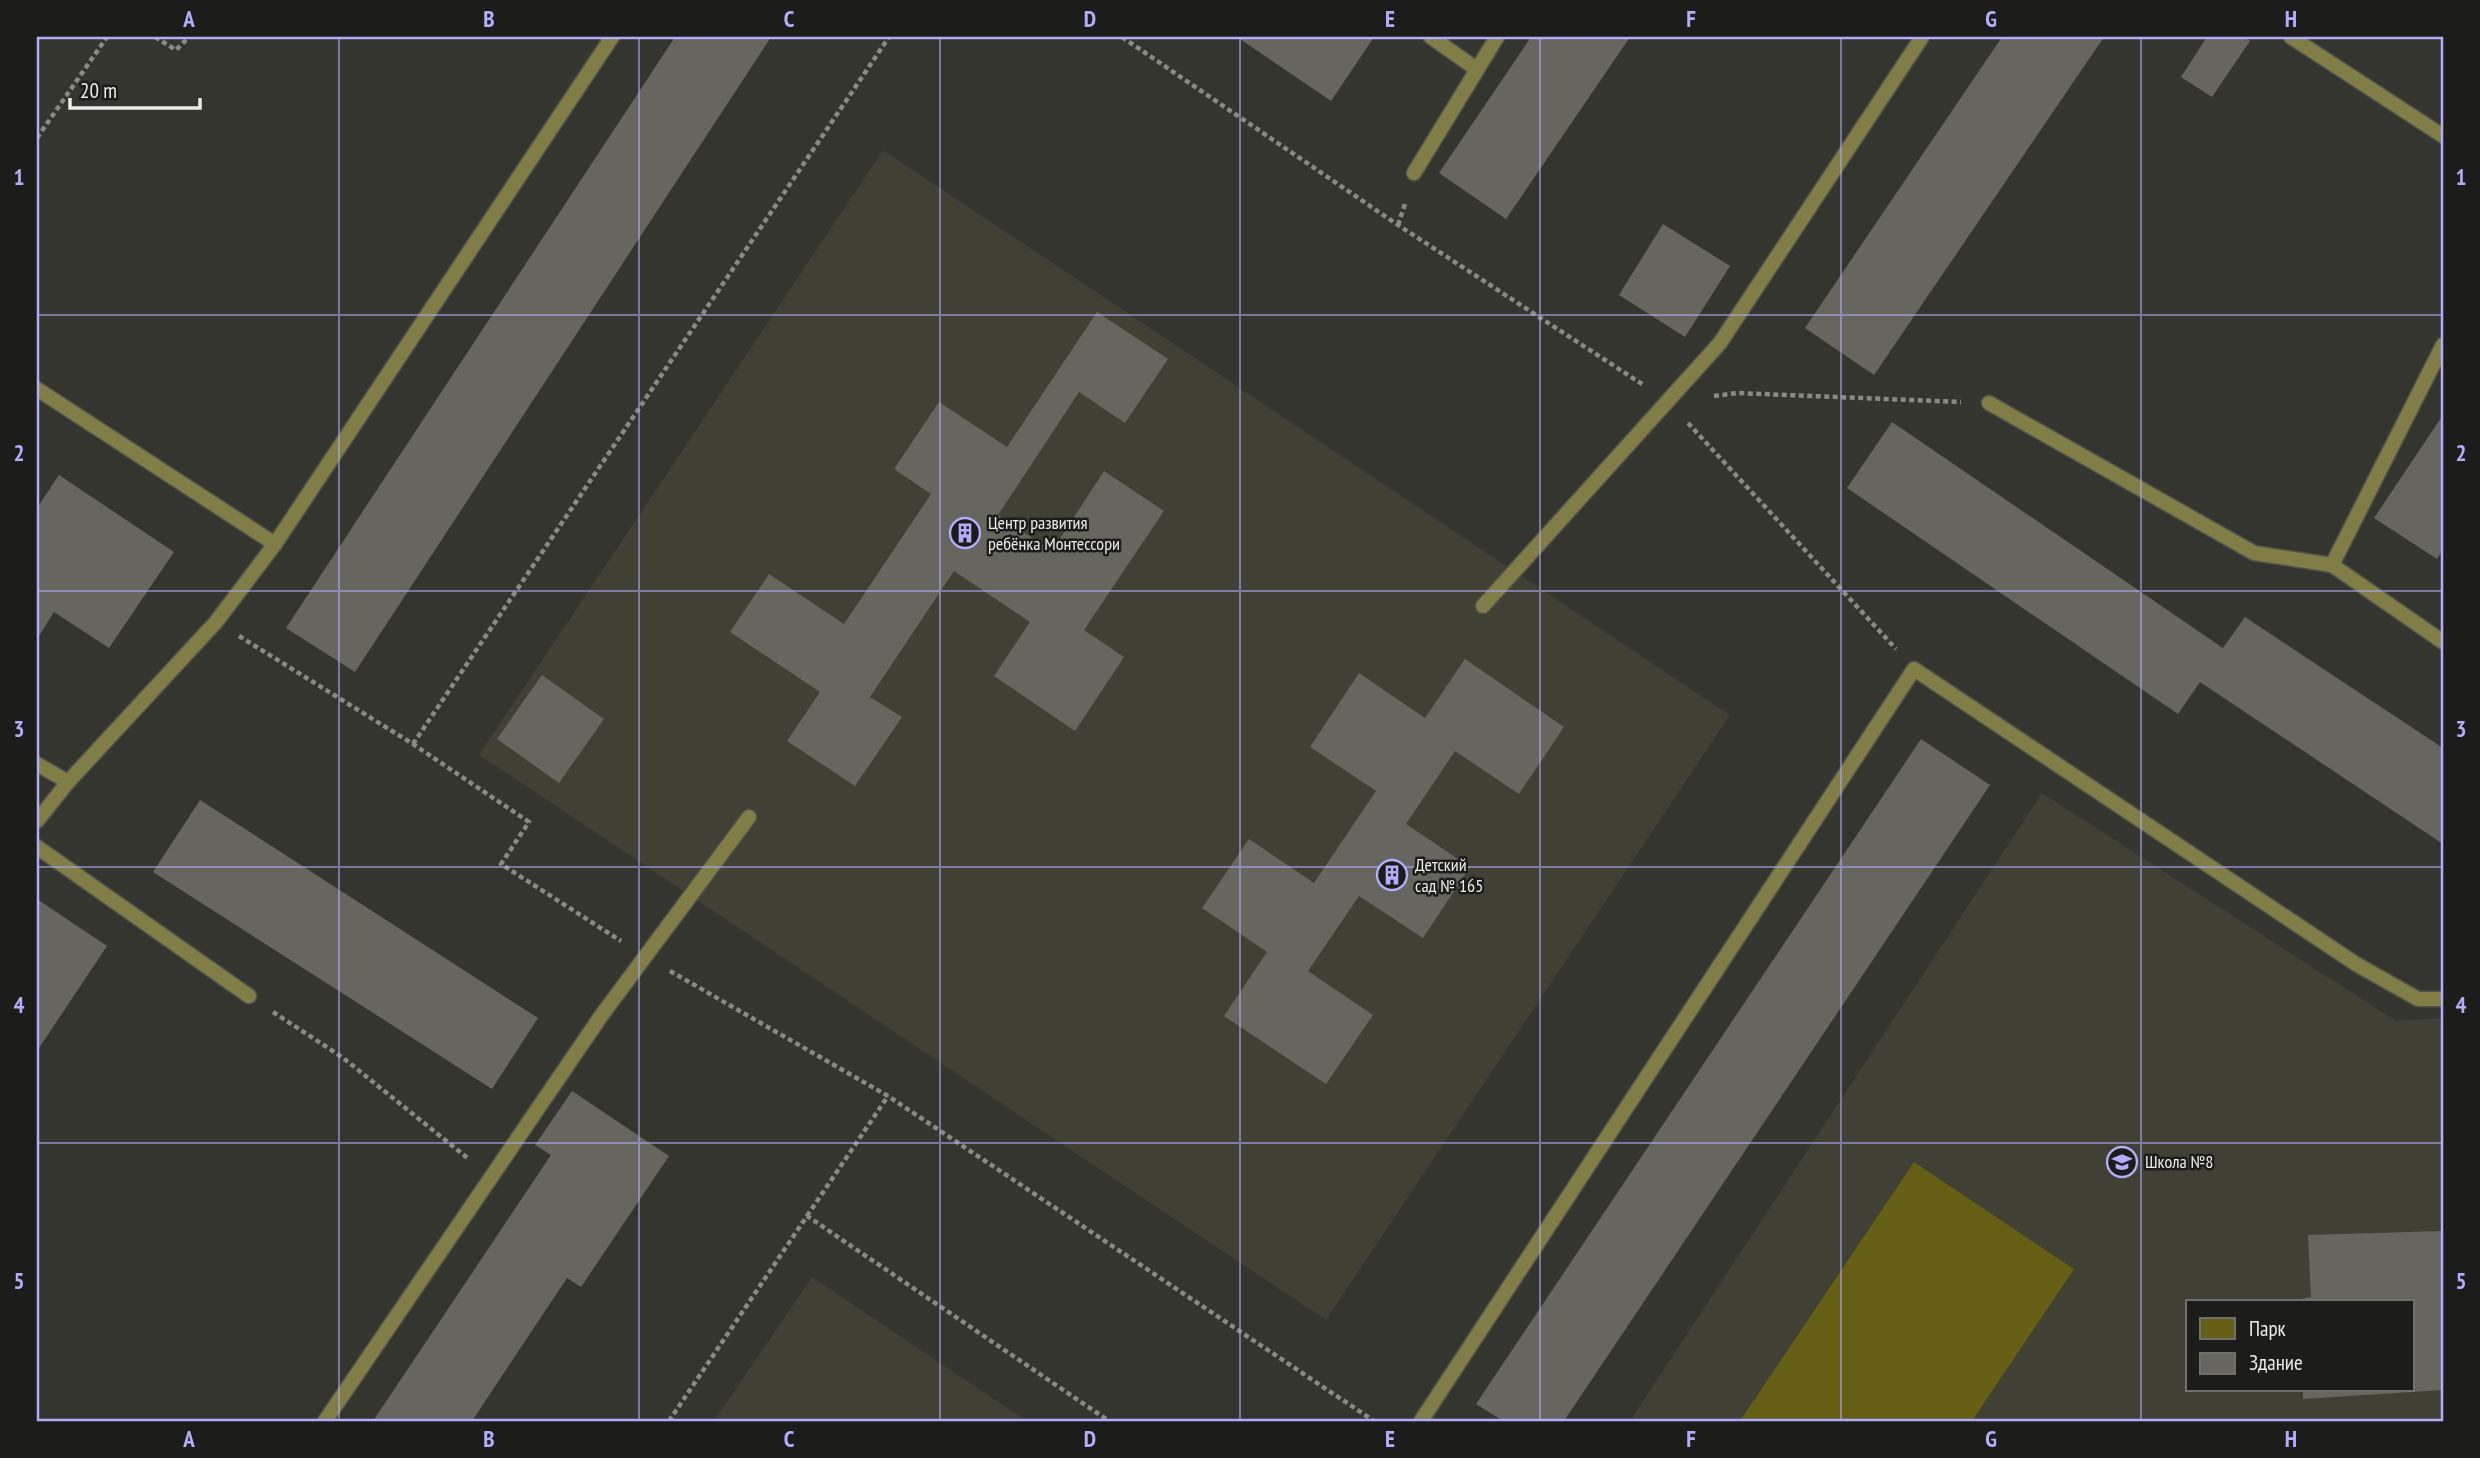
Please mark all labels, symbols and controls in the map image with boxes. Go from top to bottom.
text: A [182,4,195,33]
text: B [483,4,495,33]
text: C [784,4,795,33]
text: D [1084,4,1096,33]
text: E [1385,4,1395,33]
text: F [1686,4,1696,33]
text: G [1985,4,1997,33]
text: H [2285,4,2297,33]
scale bar [70,66,200,110]
text: 20 m [80,77,117,104]
text: 1 [14,162,25,191]
text: 1 [2456,162,2467,191]
text: 2 [14,438,25,467]
text: 2 [2456,438,2467,467]
place label: Центр развития ребёнка Монтессори [988,511,1120,555]
building icon: Центр развития ребёнка Монтессори [948,516,982,550]
text: 3 [14,714,25,743]
text: 3 [2456,714,2467,743]
place label: Детский сад № 165 [1415,853,1483,897]
building icon: Детский сад № 165 [1375,858,1409,892]
text: 4 [14,990,25,1019]
text: 4 [2456,990,2467,1019]
school or university icon: Школа №8 [2105,1145,2139,1179]
place label: Школа №8 [2145,1150,2213,1173]
text: 5 [14,1266,25,1295]
text: 5 [2456,1266,2467,1295]
legend [2186,1300,2414,1392]
text: Парк [2249,1315,2286,1342]
text: Здание [2249,1349,2303,1376]
text: A [182,1424,195,1453]
text: B [483,1424,495,1453]
text: C [784,1424,795,1453]
text: D [1084,1424,1096,1453]
text: E [1385,1424,1395,1453]
text: F [1686,1424,1696,1453]
text: G [1985,1424,1997,1453]
text: H [2285,1424,2297,1453]

